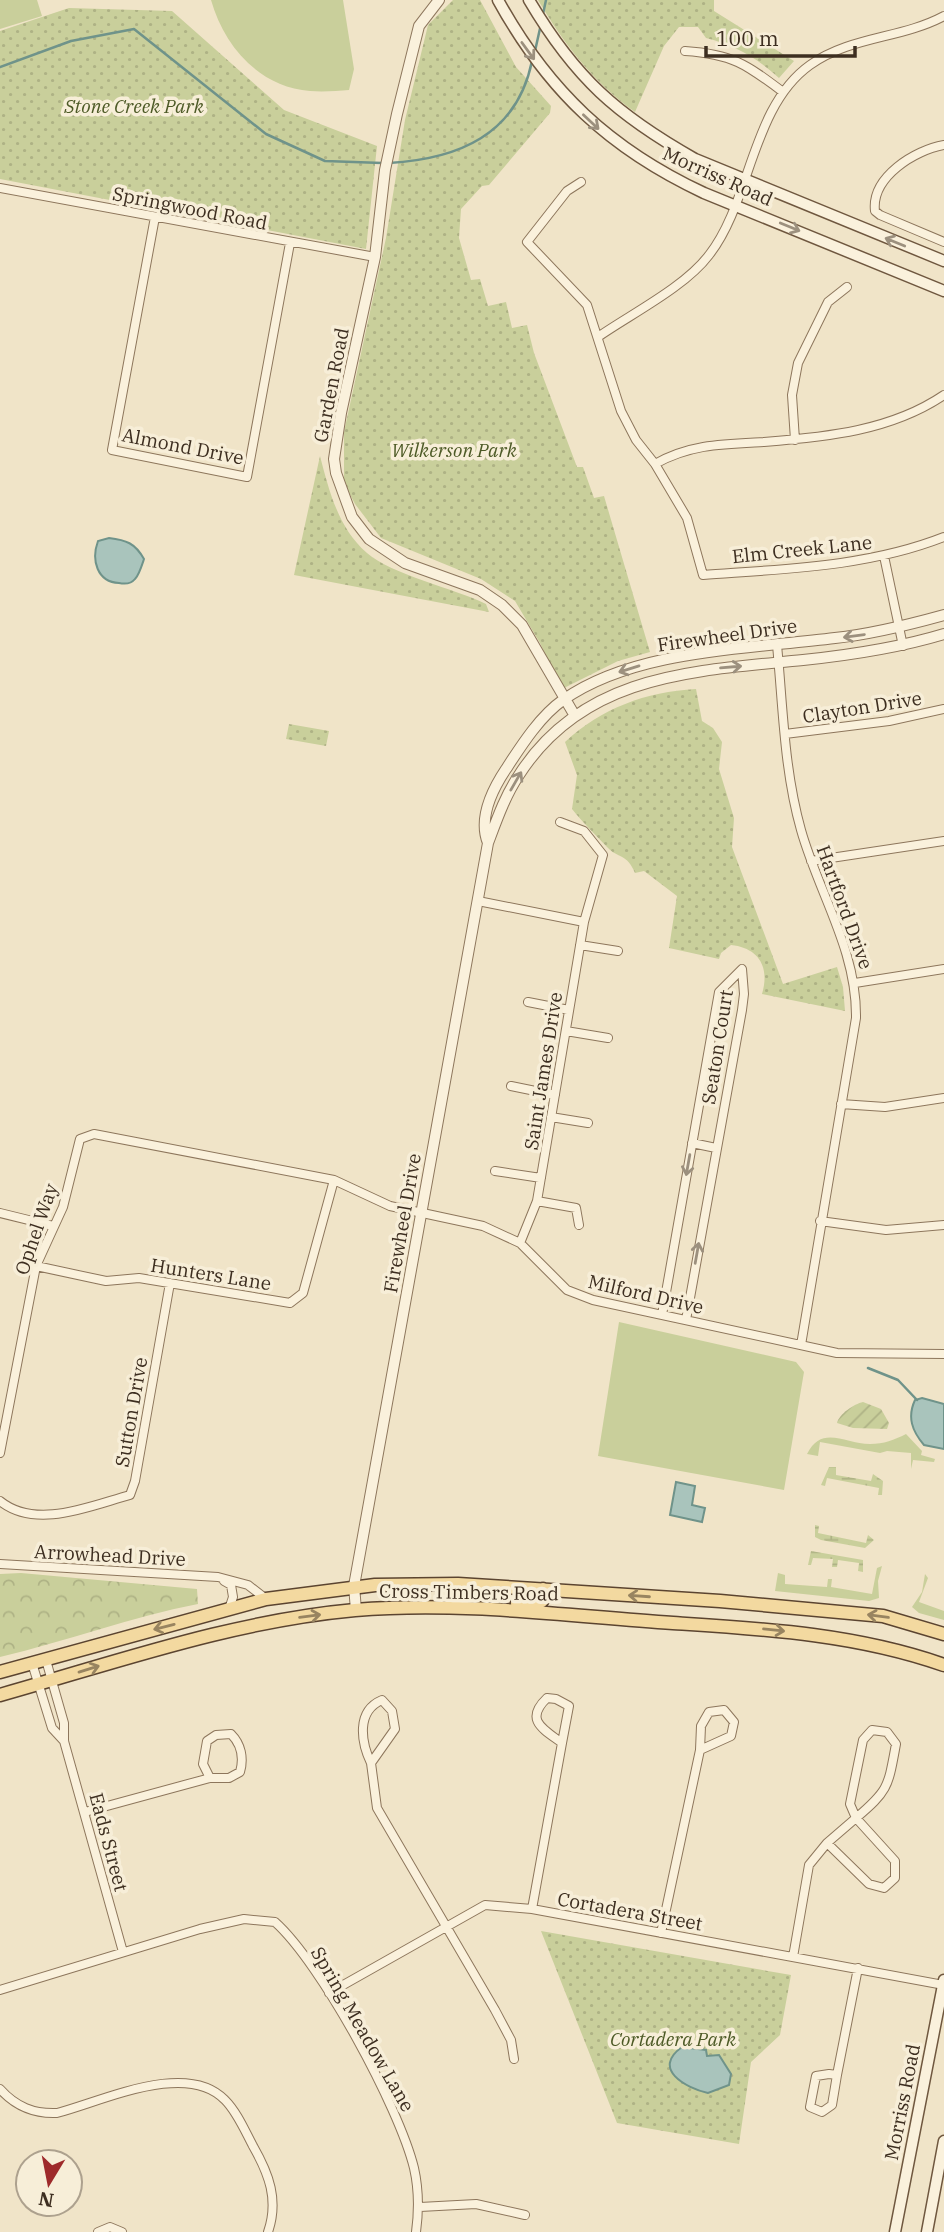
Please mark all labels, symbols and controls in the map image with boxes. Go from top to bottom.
scale bar [706,14,855,58]
text: 100 m [716,24,779,52]
one-way arrow [520,41,535,60]
park label: Stone Creek Park [63,94,205,118]
one-way arrow [581,113,599,130]
street label: Morriss Road [659,141,777,211]
street label: Springwood Road [110,181,270,235]
one-way arrow [779,222,801,235]
one-way arrow [885,234,907,247]
street label: Garden Road [308,326,354,444]
street label: Almond Drive [120,422,246,470]
park label: Wilkerson Park [391,438,518,462]
street label: Elm Creek Lane [731,530,873,568]
street label: Firewheel Drive [655,613,799,657]
one-way arrow [843,629,866,642]
one-way arrow [719,660,742,673]
one-way arrow [618,663,640,676]
street label: Clayton Drive [801,686,923,728]
one-way arrow [509,771,523,791]
street label: Hartford Drive [811,842,879,972]
street label: Seaton Court [696,988,738,1106]
street label: Saint James Drive [519,990,567,1152]
street label: Firewheel Drive [378,1151,426,1295]
one-way arrow [681,1153,695,1176]
street label: Ophel Way [9,1179,63,1278]
one-way arrow [691,1242,705,1265]
street label: Hunters Lane [149,1253,273,1295]
street label: Milford Drive [586,1269,706,1319]
street label: Sutton Drive [110,1355,152,1469]
street label: Arrowhead Drive [34,1539,186,1571]
street label: Cross Timbers Road [379,1578,559,1606]
one-way arrow [628,1590,651,1603]
one-way arrow [868,1609,890,1622]
one-way arrow [298,1610,321,1623]
one-way arrow [153,1621,175,1634]
one-way arrow [763,1624,785,1637]
one-way arrow [78,1662,100,1675]
street label: Eads Street [84,1790,134,1894]
street label: Cortadera Street [556,1886,705,1936]
street label: Spring Meadow Lane [306,1942,420,2116]
park label: Cortadera Park [610,2027,737,2051]
street label: Morriss Road [879,2042,925,2162]
north arrow [14,2148,84,2218]
text: N [37,2187,56,2213]

